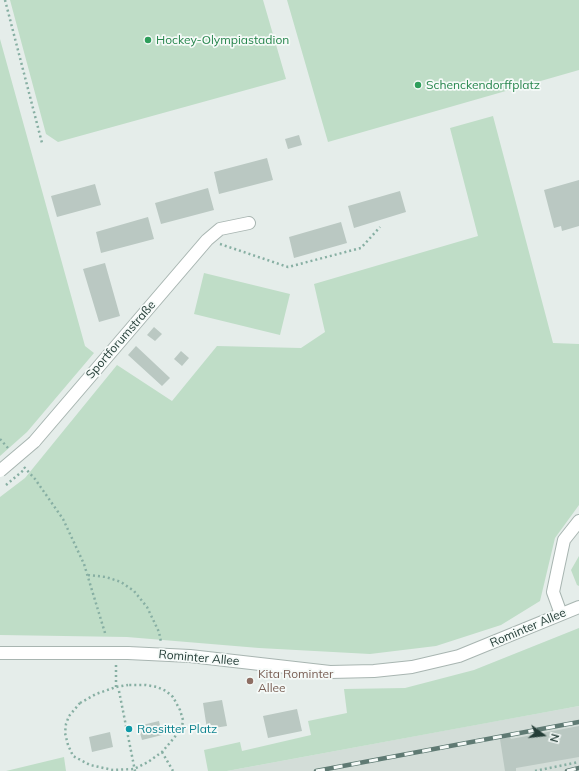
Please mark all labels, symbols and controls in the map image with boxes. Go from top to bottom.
place label: Hockey-Olympiastadion [156,33,289,47]
marker: Hockey-Olympiastadion [143,35,153,45]
place label: Schenckendorffplatz [426,78,540,92]
marker: Schenckendorffplatz [413,80,423,90]
street label: Sportforumstraße [83,298,159,382]
street label: Rominter Allee [488,606,568,650]
street label: Rominter Allee [158,647,240,669]
place label: Kita Rominter Allee [258,667,333,695]
marker: Kita Rominter Allee [245,676,255,686]
north arrow [523,715,563,755]
place label: Rossitter Platz [137,722,217,736]
marker: Rossitter Platz [124,724,134,734]
text: N [547,732,562,744]

